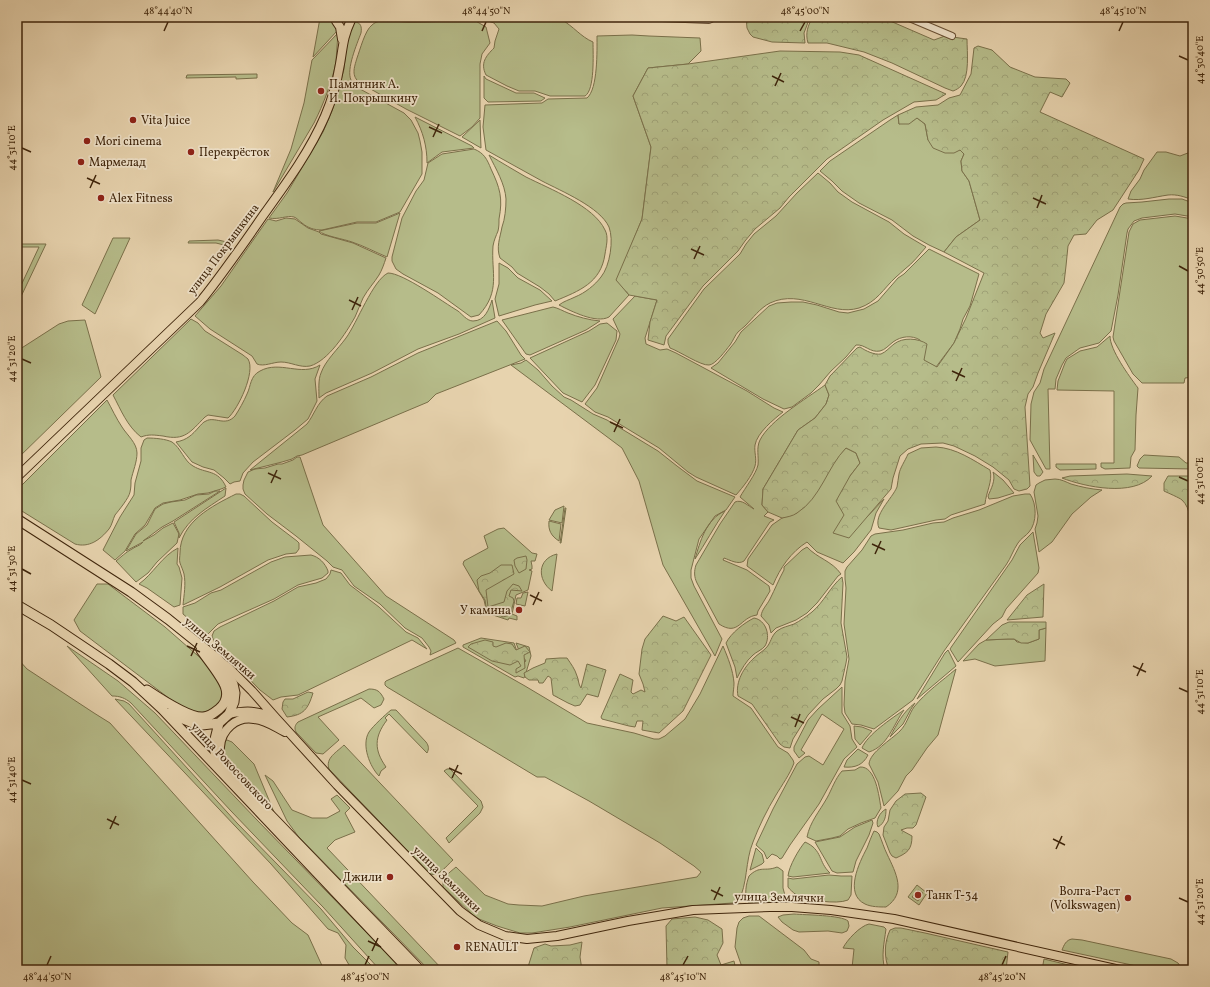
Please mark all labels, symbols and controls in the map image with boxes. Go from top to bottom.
text: 48°44'40"N [143,4,193,18]
text: 48°44'50"N [462,4,511,18]
text: 48°45'00"N [781,4,830,18]
text: 48°45'10"N [1100,4,1147,18]
text: 44°30'40"E [1193,36,1207,84]
place label: Памятник А. И. Покрышкину [329,77,418,107]
marker: Памятник А. И. Покрышкину [316,86,326,96]
place label: Vita Juice [141,113,191,129]
marker: Vita Juice [128,115,138,125]
text: 44°31'10"E [5,125,19,171]
place label: Mori cinema [95,134,162,150]
marker: Mori cinema [82,136,92,146]
place label: Перекрёсток [199,145,270,161]
marker: Перекрёсток [186,147,196,157]
place label: Мармелад [89,155,146,171]
marker: Мармелад [76,157,86,167]
place label: Alex Fitness [109,191,173,207]
marker: Alex Fitness [96,193,106,203]
street label: улица Покрышкина [184,201,263,298]
text: 44°30'50"E [1193,247,1207,295]
text: 44°31'20"E [5,336,19,382]
text: 44°31'00"E [1193,457,1207,505]
text: 44°31'30"E [5,546,19,592]
place label: У камина [460,603,511,619]
marker: У камина [514,605,524,615]
street label: улица Землячки [180,614,259,684]
text: 44°31'10"E [1193,669,1207,715]
street label: улица Рокоссовского [186,719,276,814]
text: 44°31'40"E [5,757,19,803]
street label: улица Землячки [409,843,484,917]
place label: Джили [343,870,382,886]
marker: Джили [385,872,395,882]
text: 44°31'20"E [1193,879,1207,925]
place label: Волга-Раст (Volkswagen) [1050,884,1120,914]
place label: Танк Т-34 [926,888,978,904]
street label: улица Землячки [734,889,824,907]
marker: Танк Т-34 [913,890,923,900]
marker: Волга-Раст (Volkswagen) [1123,893,1133,903]
place label: RENAULT [465,940,518,956]
marker: RENAULT [452,942,462,952]
text: 48°44'50"N [23,970,72,984]
text: 48°45'00"N [341,970,390,984]
text: 48°45'10"N [660,970,707,984]
text: 48°45'20"N [978,970,1027,984]

